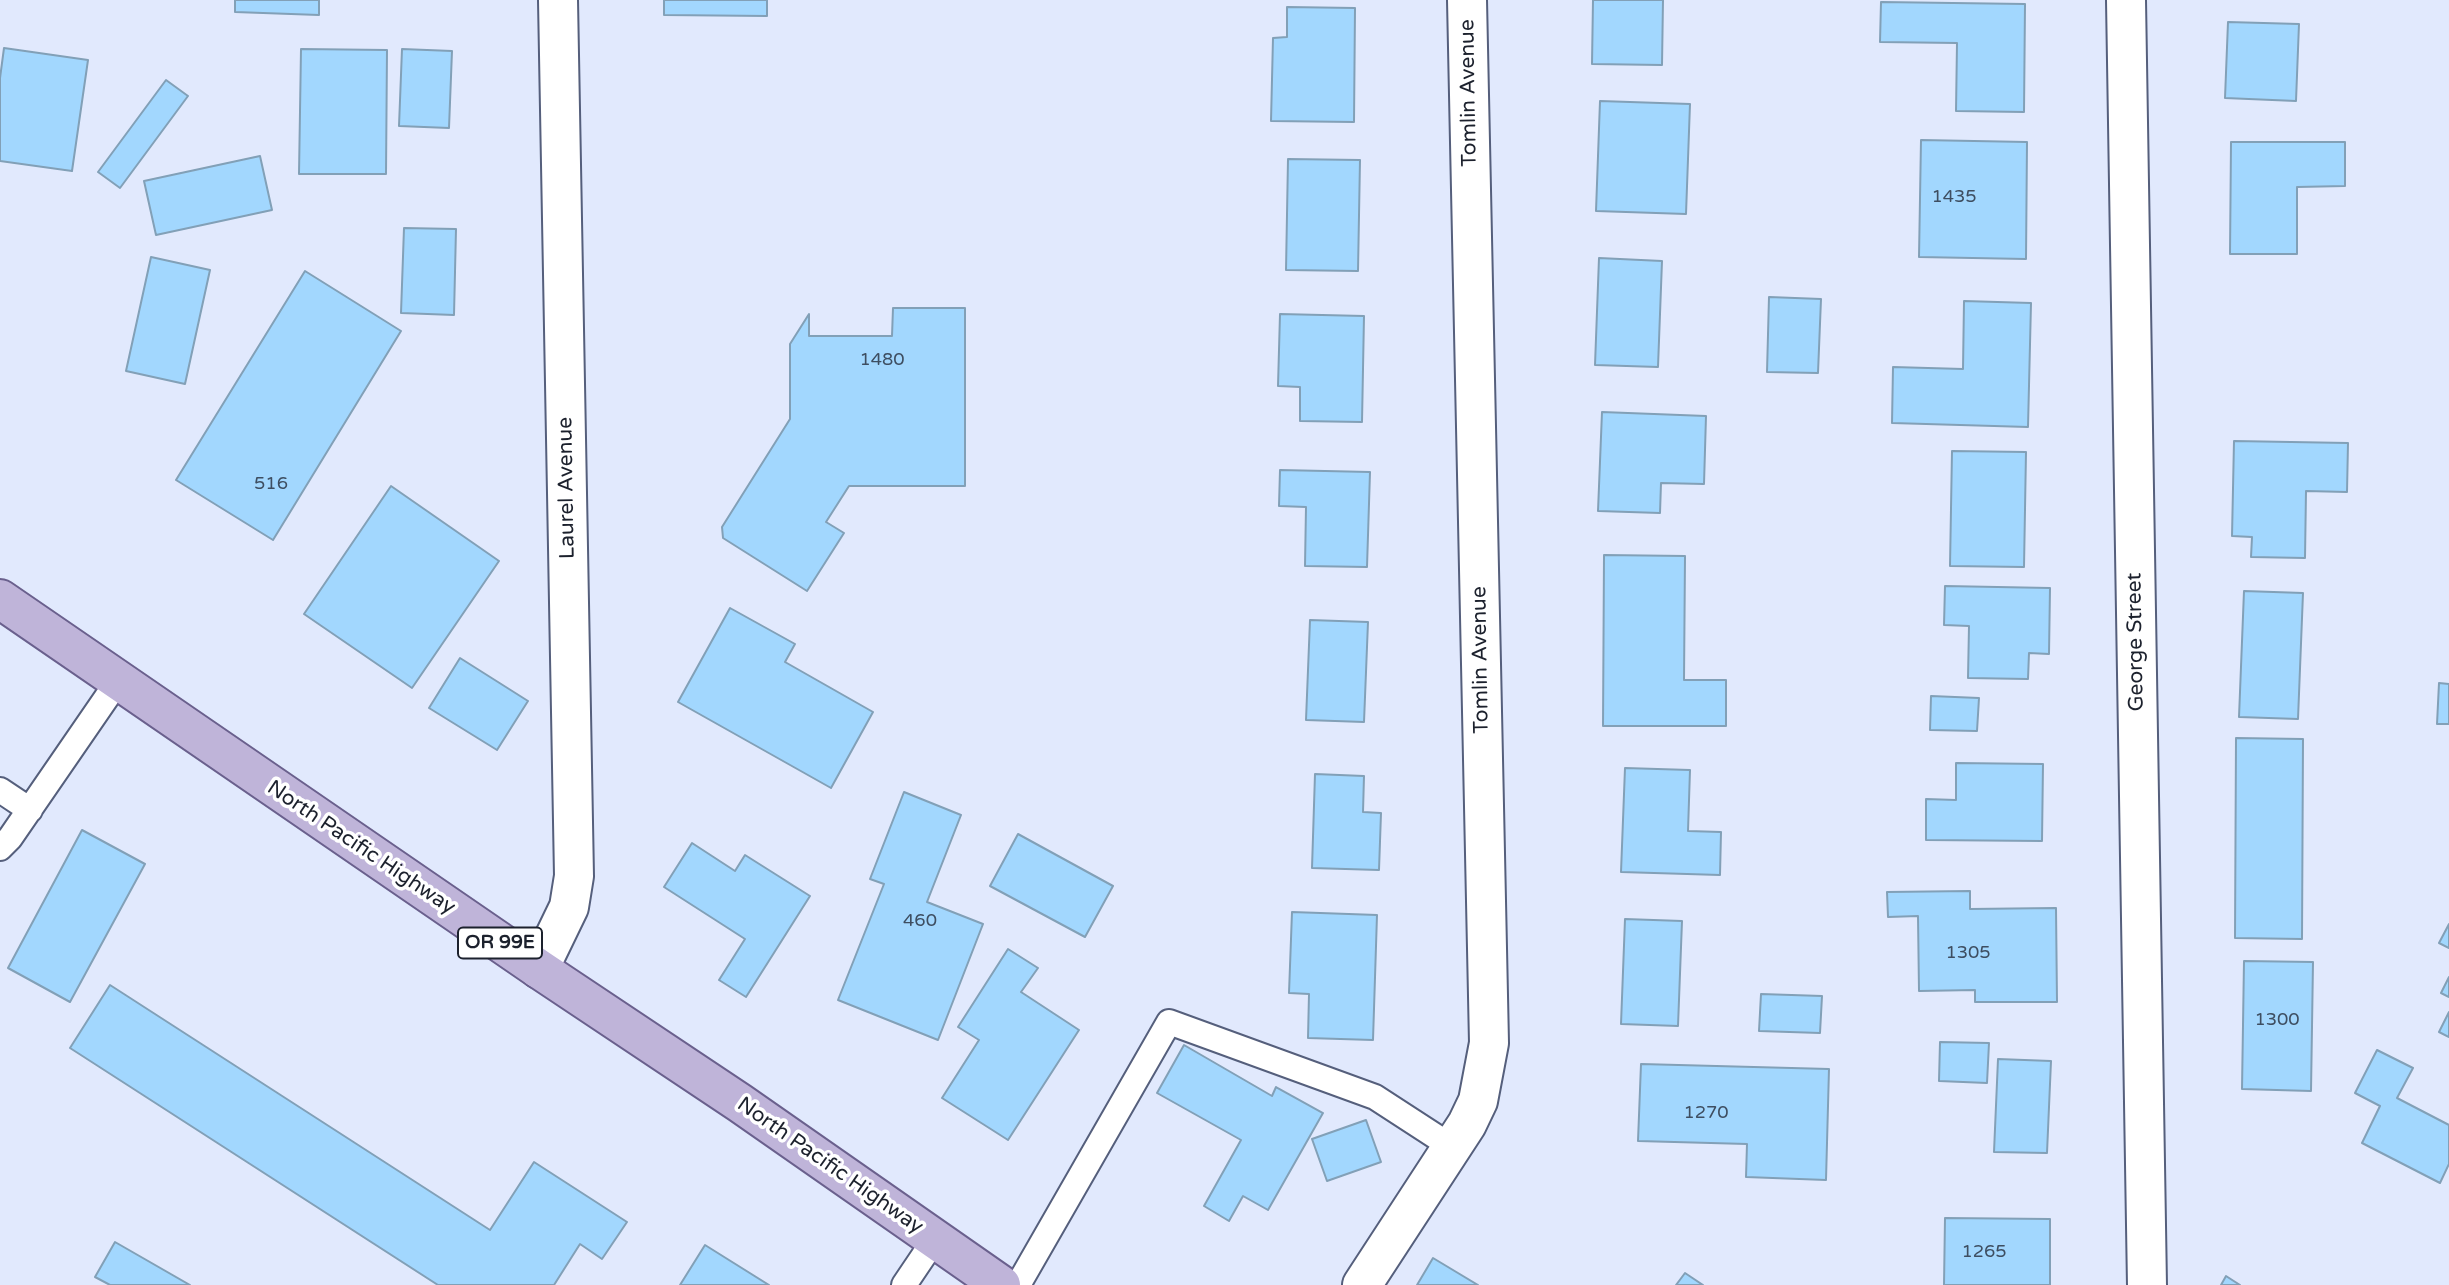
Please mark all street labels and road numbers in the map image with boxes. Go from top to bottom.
street label: Tomlin Avenue [1455,19,1483,167]
street label: Laurel Avenue [553,417,581,559]
street label: George Street [2122,572,2150,712]
street label: Tomlin Avenue [1467,586,1495,734]
street label: North Pacific Highway [262,776,460,920]
road number: OR 99E [458,928,542,959]
street label: North Pacific Highway [732,1092,928,1240]

